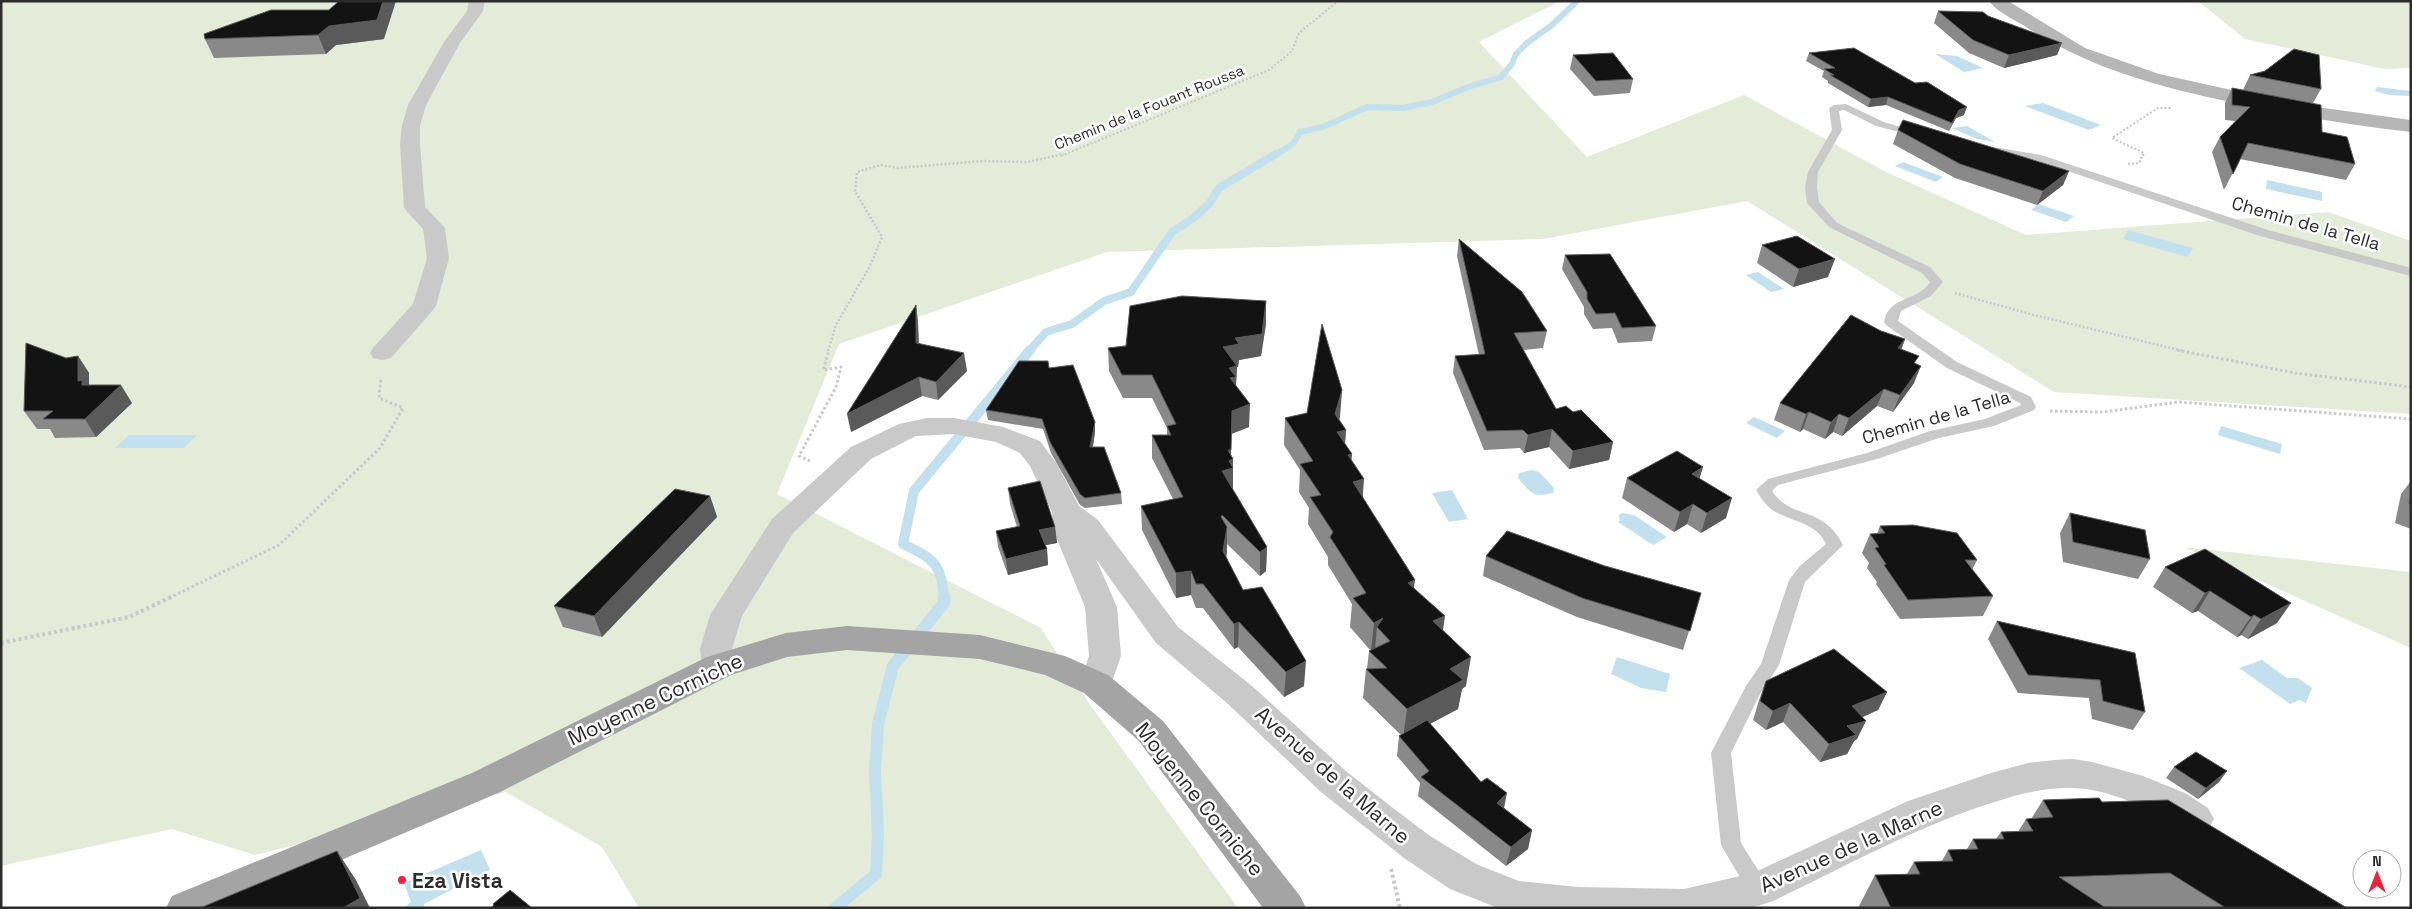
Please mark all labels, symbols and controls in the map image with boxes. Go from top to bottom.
street label: Chemin de la Fouant Roussa [1051,60,1247,154]
street label: Chemin de la Tella [2229,191,2383,255]
street label: Chemin de la Tella [1859,385,2013,449]
street label: Moyenne Corniche [563,647,747,751]
street label: Avenue de la Marne [1250,700,1416,850]
street label: Moyenne Corniche [1130,717,1270,881]
street label: Avenue de la Marne [1756,794,1946,898]
north arrow [2352,849,2402,899]
text: N [2372,852,2382,870]
place label: Eza Vista [412,867,503,894]
marker: Eza Vista [396,874,408,886]

